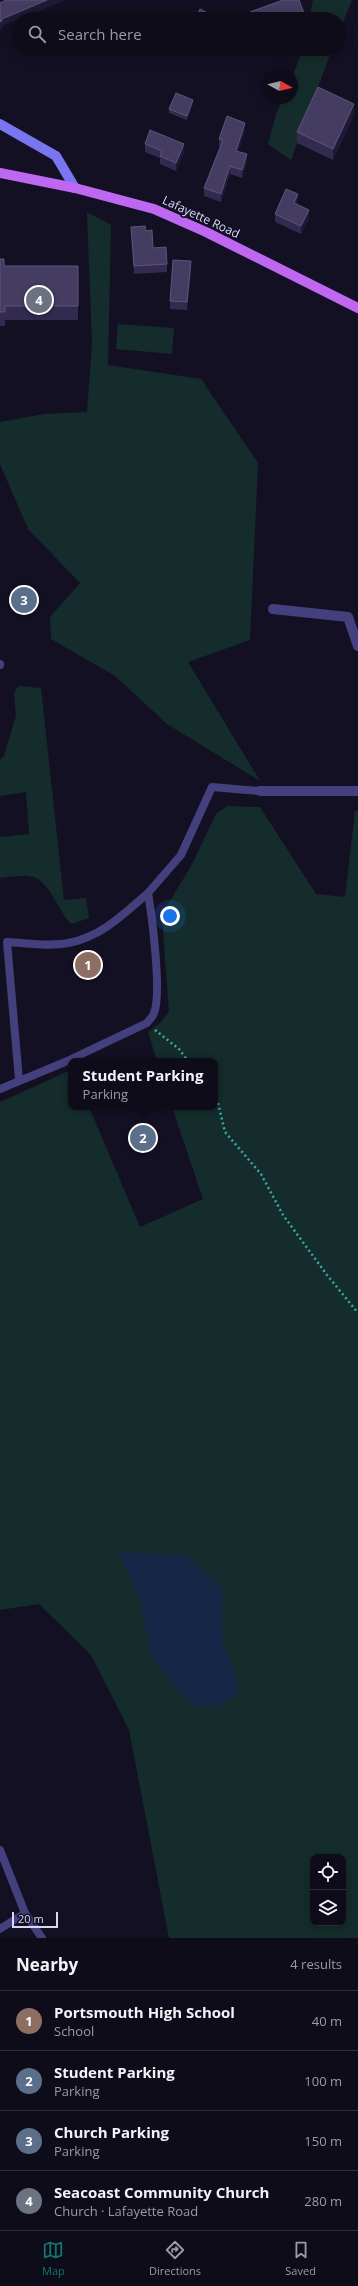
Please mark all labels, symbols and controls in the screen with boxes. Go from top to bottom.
search box [12,12,346,56]
icon: search [26,23,48,45]
text: Search here [58,24,142,44]
north arrow [262,68,298,104]
street label: Lafayette Road [160,191,243,242]
pin: 4 [26,285,52,315]
pin: 3 [11,585,37,615]
your location [160,906,180,926]
pin: 1 [75,950,101,980]
popup [68,1058,218,1110]
text: Student Parking [83,1065,203,1085]
text: Parking [83,1085,128,1103]
pin: 2 [130,1123,156,1153]
map controls [310,1854,346,1926]
button: locate [310,1854,346,1890]
button: layers [310,1890,346,1926]
scale bar [12,1910,58,1929]
text: 20 m [18,1911,44,1926]
text: Nearby [16,1953,78,1976]
text: 4 results [290,1955,342,1973]
text: Portsmouth High School [54,2002,235,2022]
text: 1 [25,2012,33,2030]
text: 40 m [312,2012,342,2030]
text: School [54,2022,94,2040]
text: Student Parking [54,2062,175,2082]
text: 2 [25,2072,33,2090]
text: 100 m [304,2072,342,2090]
text: Parking [54,2082,100,2100]
text: Church Parking [54,2122,169,2142]
text: 3 [25,2132,33,2150]
text: 150 m [304,2132,342,2150]
text: Parking [54,2142,100,2160]
text: Seacoast Community Church [54,2182,269,2202]
text: 4 [25,2192,33,2210]
text: 280 m [304,2192,342,2210]
text: Church · Lafayette Road [54,2202,198,2220]
tab: Map [42,2239,65,2278]
tab: Directions [149,2239,201,2278]
tab: Saved [285,2239,316,2278]

